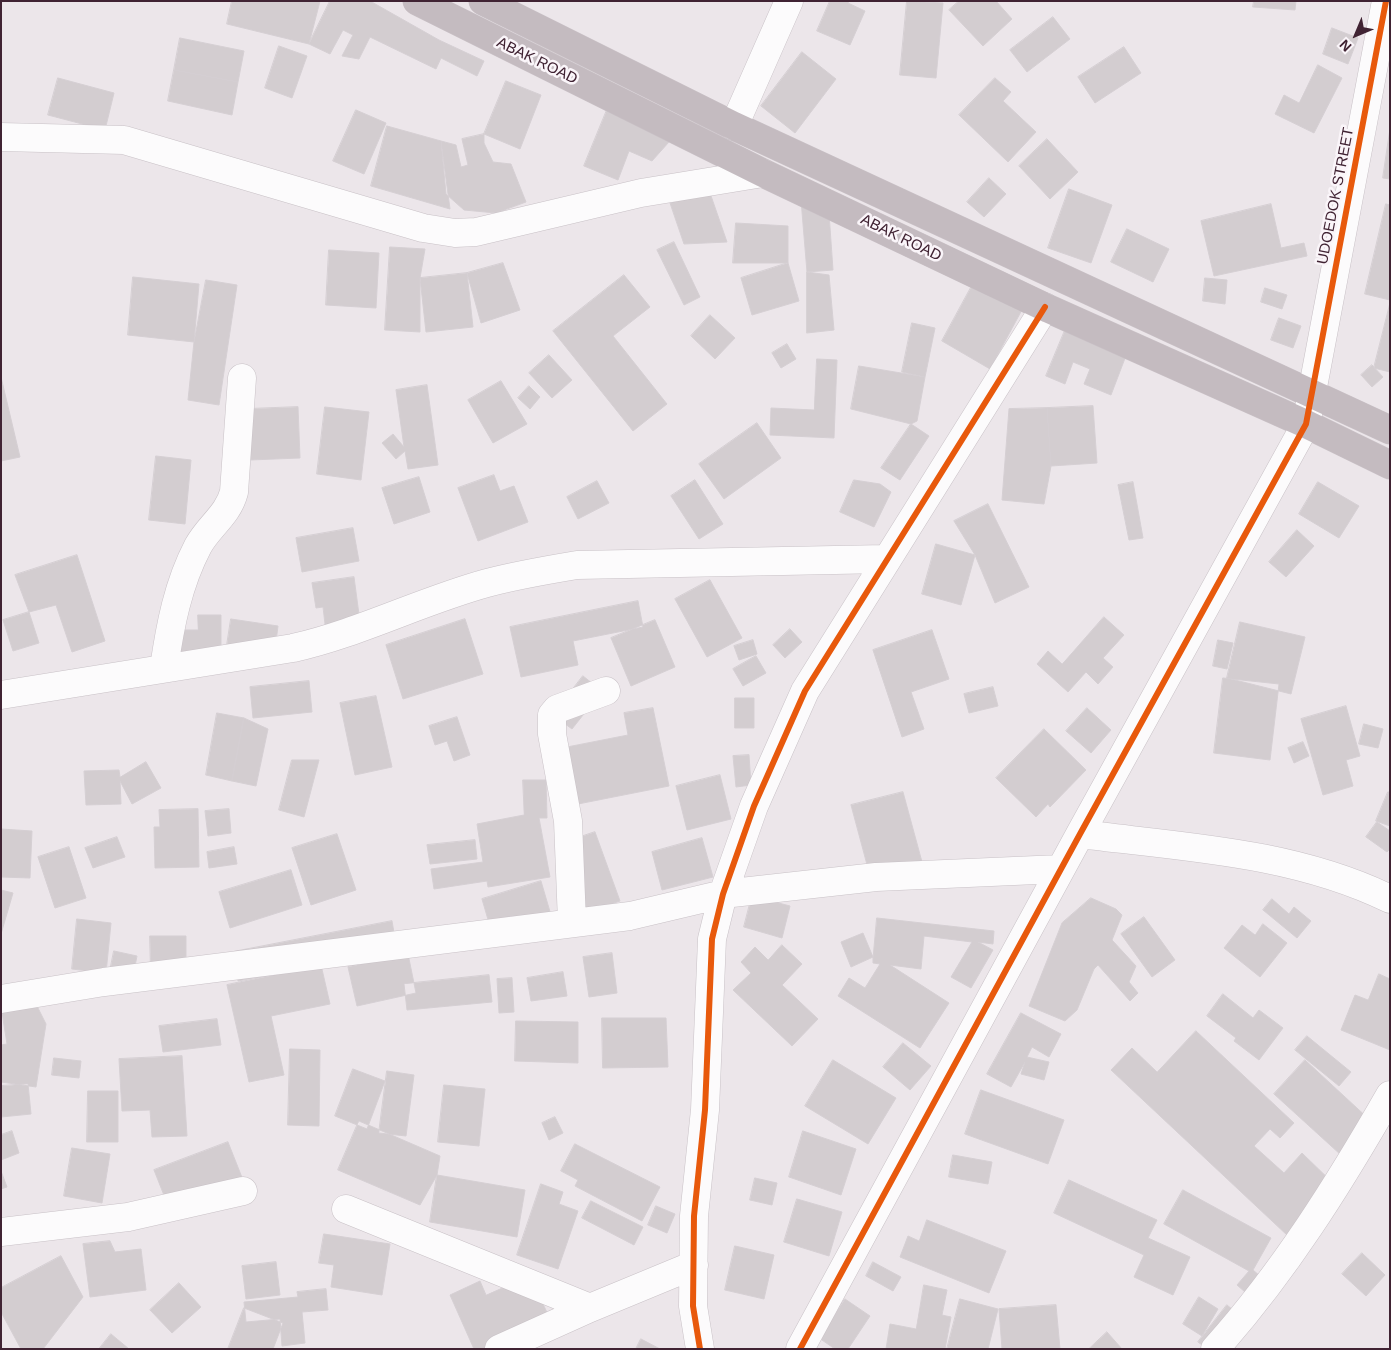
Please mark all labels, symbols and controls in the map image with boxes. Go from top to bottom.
north arrow [1331,10,1381,60]
street label: ABAK ROAD [494,34,580,88]
text: N [1336,36,1355,55]
street label: UDOEDOK STREET [1314,126,1358,266]
street label: ABAK ROAD [858,211,944,265]

